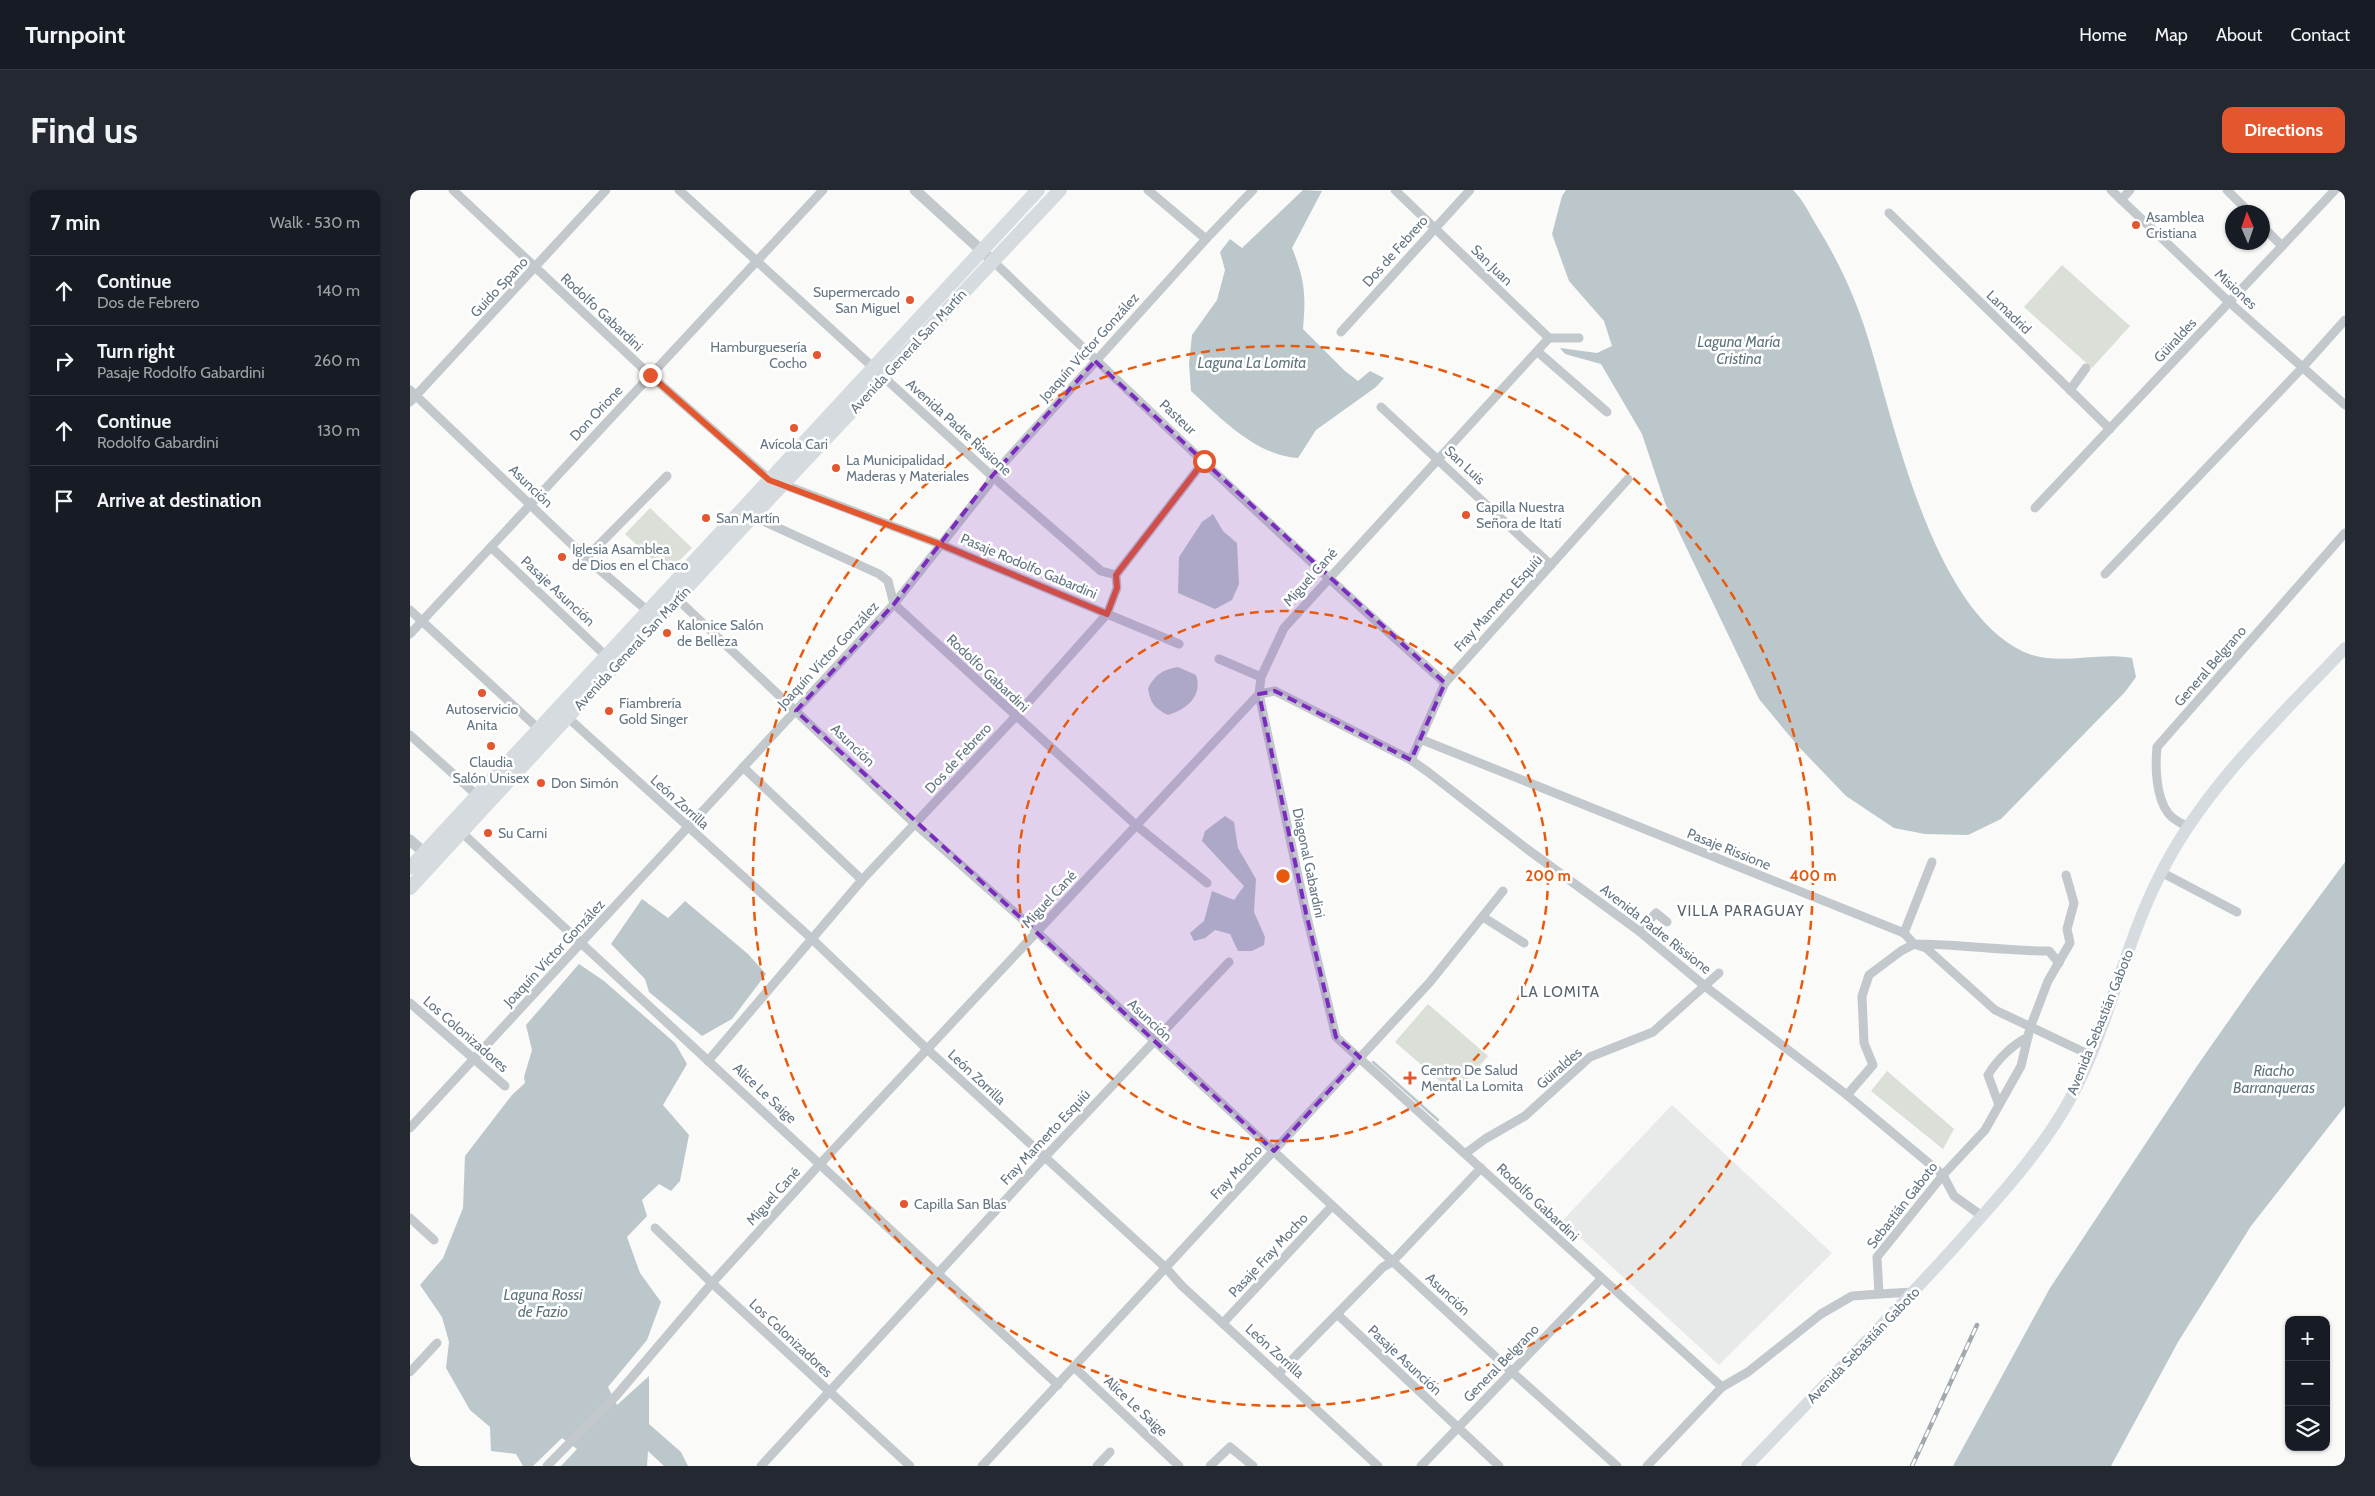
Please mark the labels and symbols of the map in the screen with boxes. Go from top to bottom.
north arrow [2225,205,2270,250]
place label: Asamblea Cristiana [2146,208,2205,242]
street label: Dos de Febrero [1358,211,1432,290]
marker: Asamblea Cristiana [2130,219,2142,231]
street label: San Juan [1467,241,1517,289]
street label: Guido Spano [466,253,532,321]
street label: Misiones [2211,265,2261,313]
street label: Rodolfo Gabardini [557,269,647,355]
place label: Supermercado San Miguel [813,283,901,317]
street label: Avenida General San Martín [846,285,970,417]
street label: Lamadrid [1983,286,2035,338]
street label: Joaquín Víctor González [1035,288,1143,406]
marker: Supermercado San Miguel [904,294,916,306]
street label: Güiraldes [2150,314,2200,366]
water label: Laguna María Cristina [1697,333,1781,368]
place label: Hamburguesería Cocho [710,338,807,372]
marker: Hamburguesería Cocho [811,349,823,361]
water label: Laguna La Lomita [1198,354,1306,372]
route end [639,364,662,387]
street label: Avenida Padre Rissione [902,375,1016,479]
street label: Don Orione [566,381,626,445]
street label: Pasteur [1156,395,1201,439]
marker: Avícola Cari [788,422,800,434]
place label: Avícola Cari [760,435,828,453]
street label: San Luis [1441,442,1489,488]
route start [1193,450,1216,473]
place label: La Municipalidad Maderas y Materiales [846,451,969,485]
street label: Asunción [505,461,557,511]
marker: La Municipalidad Maderas y Materiales [830,462,842,474]
place label: Capilla Nuestra Señora de Itatí [1476,498,1565,532]
place label: San Martín [716,509,780,527]
marker: Capilla Nuestra Señora de Itatí [1460,509,1472,521]
marker: San Martín [700,512,712,524]
street label: Pasaje Rodolfo Gabardini [958,529,1100,603]
place label: Iglesia Asamblea de Dios en el Chaco [572,540,689,574]
street label: Miguel Cané [1279,544,1341,610]
marker: Iglesia Asamblea de Dios en el Chaco [556,551,568,563]
street label: Fray Mamerto Esquiú [1450,551,1546,655]
street label: Pasaje Asunción [517,552,599,630]
street label: Avenida General San Martín [570,582,694,714]
street label: Joaquín Víctor González [773,597,883,713]
place label: Kalonice Salón de Belleza [677,616,764,650]
street label: General Belgrano [2170,622,2250,710]
marker: Kalonice Salón de Belleza [661,627,673,639]
street label: Rodolfo Gabardini [943,630,1033,716]
marker: Autoservicio Anita [476,687,488,699]
place label: Fiambrería Gold Singer [619,694,688,728]
place label: Autoservicio Anita [446,700,519,734]
marker: Fiambrería Gold Singer [603,705,615,717]
street label: Dos de Febrero [921,719,995,797]
street label: Asunción [827,720,879,770]
marker: Claudia Salón Unisex [485,740,497,752]
place label: Claudia Salón Unisex [452,753,530,787]
street label: León Zorrilla [647,771,713,833]
place label: Don Simón [551,774,619,792]
marker: Don Simón [535,777,547,789]
street label: Diagonal Gabardini [1289,806,1329,920]
place label: Su Carni [498,824,547,842]
street label: Pasaje Rissione [1684,824,1774,874]
marker: Su Carni [482,827,494,839]
street label: Miguel Cané [1018,866,1080,932]
centre of rings [1274,867,1292,885]
text: 200 m [1525,867,1571,885]
text: 400 m [1790,867,1836,885]
street label: Avenida Padre Rissione [1597,880,1715,978]
street label: Joaquín Víctor González [499,895,609,1011]
district label: VILLA PARAGUAY [1677,902,1805,920]
street label: Avenida Sebastián Gaboto [2063,946,2138,1097]
district label: LA LOMITA [1520,983,1600,1001]
street label: Los Colonizadores [420,992,513,1076]
street label: Asunción [1124,995,1176,1045]
street label: Güiraldes [1532,1043,1586,1093]
street label: León Zorrilla [944,1046,1010,1109]
street label: Alice Le Saige [729,1059,801,1127]
place label: Centro De Salud Mental La Lomita [1421,1061,1523,1095]
water label: Riacho Barranqueras [2233,1062,2315,1097]
marker: Centro De Salud Mental La Lomita [1403,1071,1417,1085]
street label: Fray Mamerto Esquiú [996,1086,1094,1188]
street label: Fray Mocho [1206,1141,1266,1203]
street label: Sebastián Gaboto [1863,1158,1942,1252]
street label: Rodolfo Gabardini [1493,1159,1583,1245]
street label: Miguel Cané [742,1163,804,1229]
place label: Capilla San Blas [914,1195,1007,1213]
marker: Capilla San Blas [898,1198,910,1210]
street label: Pasaje Fray Mocho [1224,1209,1312,1301]
street label: Asunción [1422,1269,1474,1319]
street label: Avenida Sebastián Gaboto [1803,1283,1924,1407]
water label: Laguna Rossi de Fazio [503,1286,583,1321]
street label: Los Colonizadores [746,1295,837,1381]
street label: León Zorrilla [1242,1320,1308,1382]
street label: General Belgrano [1459,1320,1543,1406]
street label: Pasaje Asunción [1364,1321,1446,1399]
street label: Alice Le Saige [1100,1372,1172,1440]

